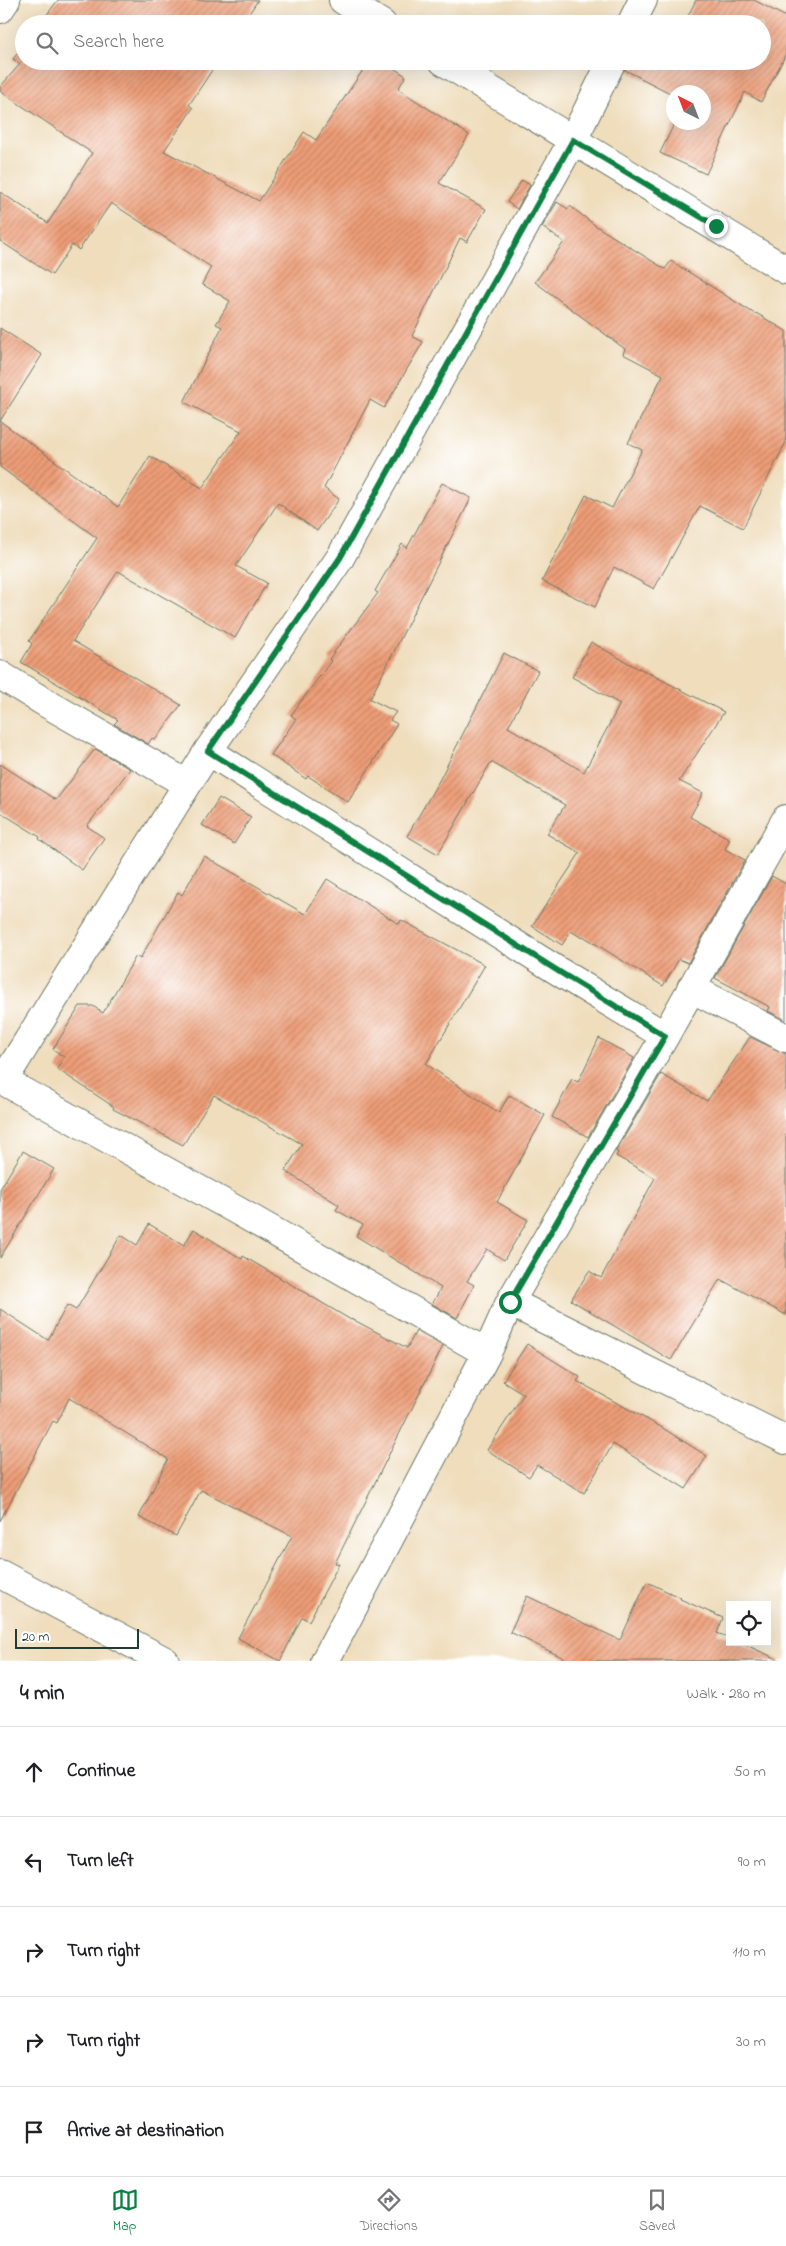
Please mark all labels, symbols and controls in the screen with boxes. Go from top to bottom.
search box [15,15,771,70]
icon: search [33,29,61,57]
text: Search here [73,29,164,56]
north arrow [666,85,711,130]
route end [705,215,728,238]
route start [499,1291,522,1314]
map controls [726,1601,771,1646]
button: locate [726,1601,771,1646]
scale bar [15,1626,139,1649]
text: 20 m [22,1627,49,1648]
text: 4 min [20,1679,64,1709]
text: Walk · 280 m [687,1682,766,1706]
icon: ahead [20,1758,48,1786]
text: Continue [67,1758,135,1785]
text: 50 m [734,1760,766,1784]
icon: left [20,1848,48,1876]
text: Turn left [67,1848,134,1875]
text: 90 m [738,1850,766,1874]
icon: right [20,1938,48,1966]
text: Turn right [67,1938,140,1965]
text: 110 m [732,1940,766,1964]
icon: right [20,2028,48,2056]
text: Turn right [67,2028,140,2055]
text: 30 m [736,2030,766,2054]
icon: arrive [20,2118,48,2146]
text: Arrive at destination [67,2118,224,2145]
tab: Map [111,2186,139,2237]
tab: Directions [360,2186,418,2237]
tab: Saved [639,2186,675,2237]

